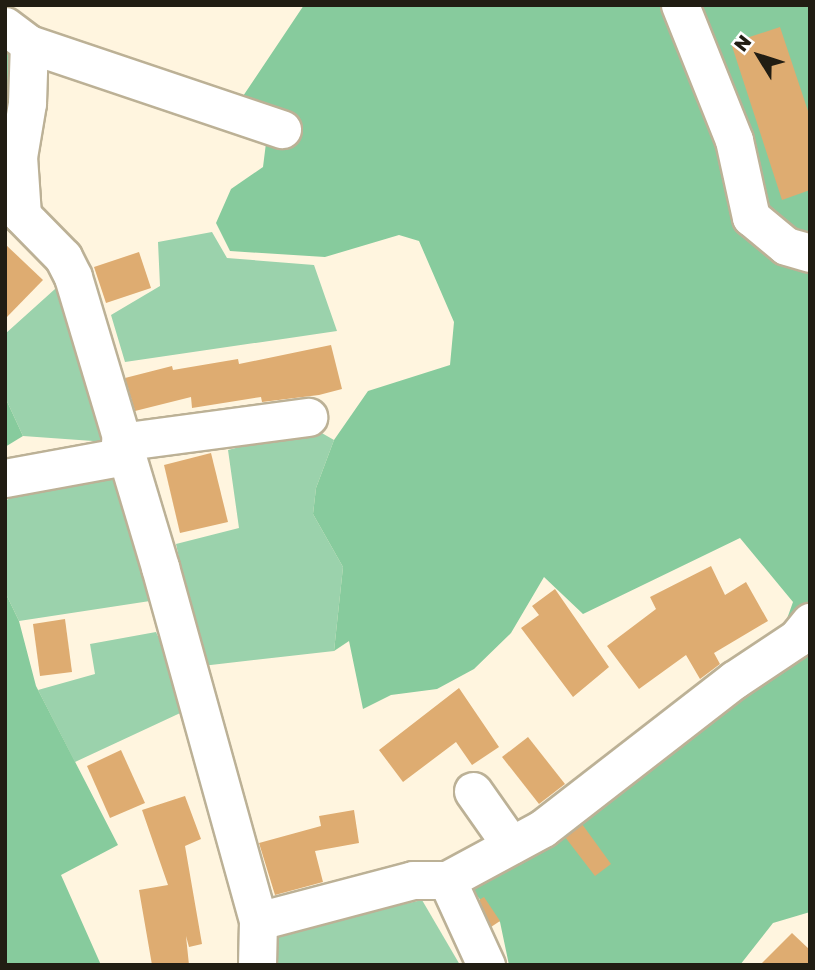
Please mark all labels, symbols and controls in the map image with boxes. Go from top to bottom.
north arrow [724,21,794,91]
text: N [729,30,756,56]

